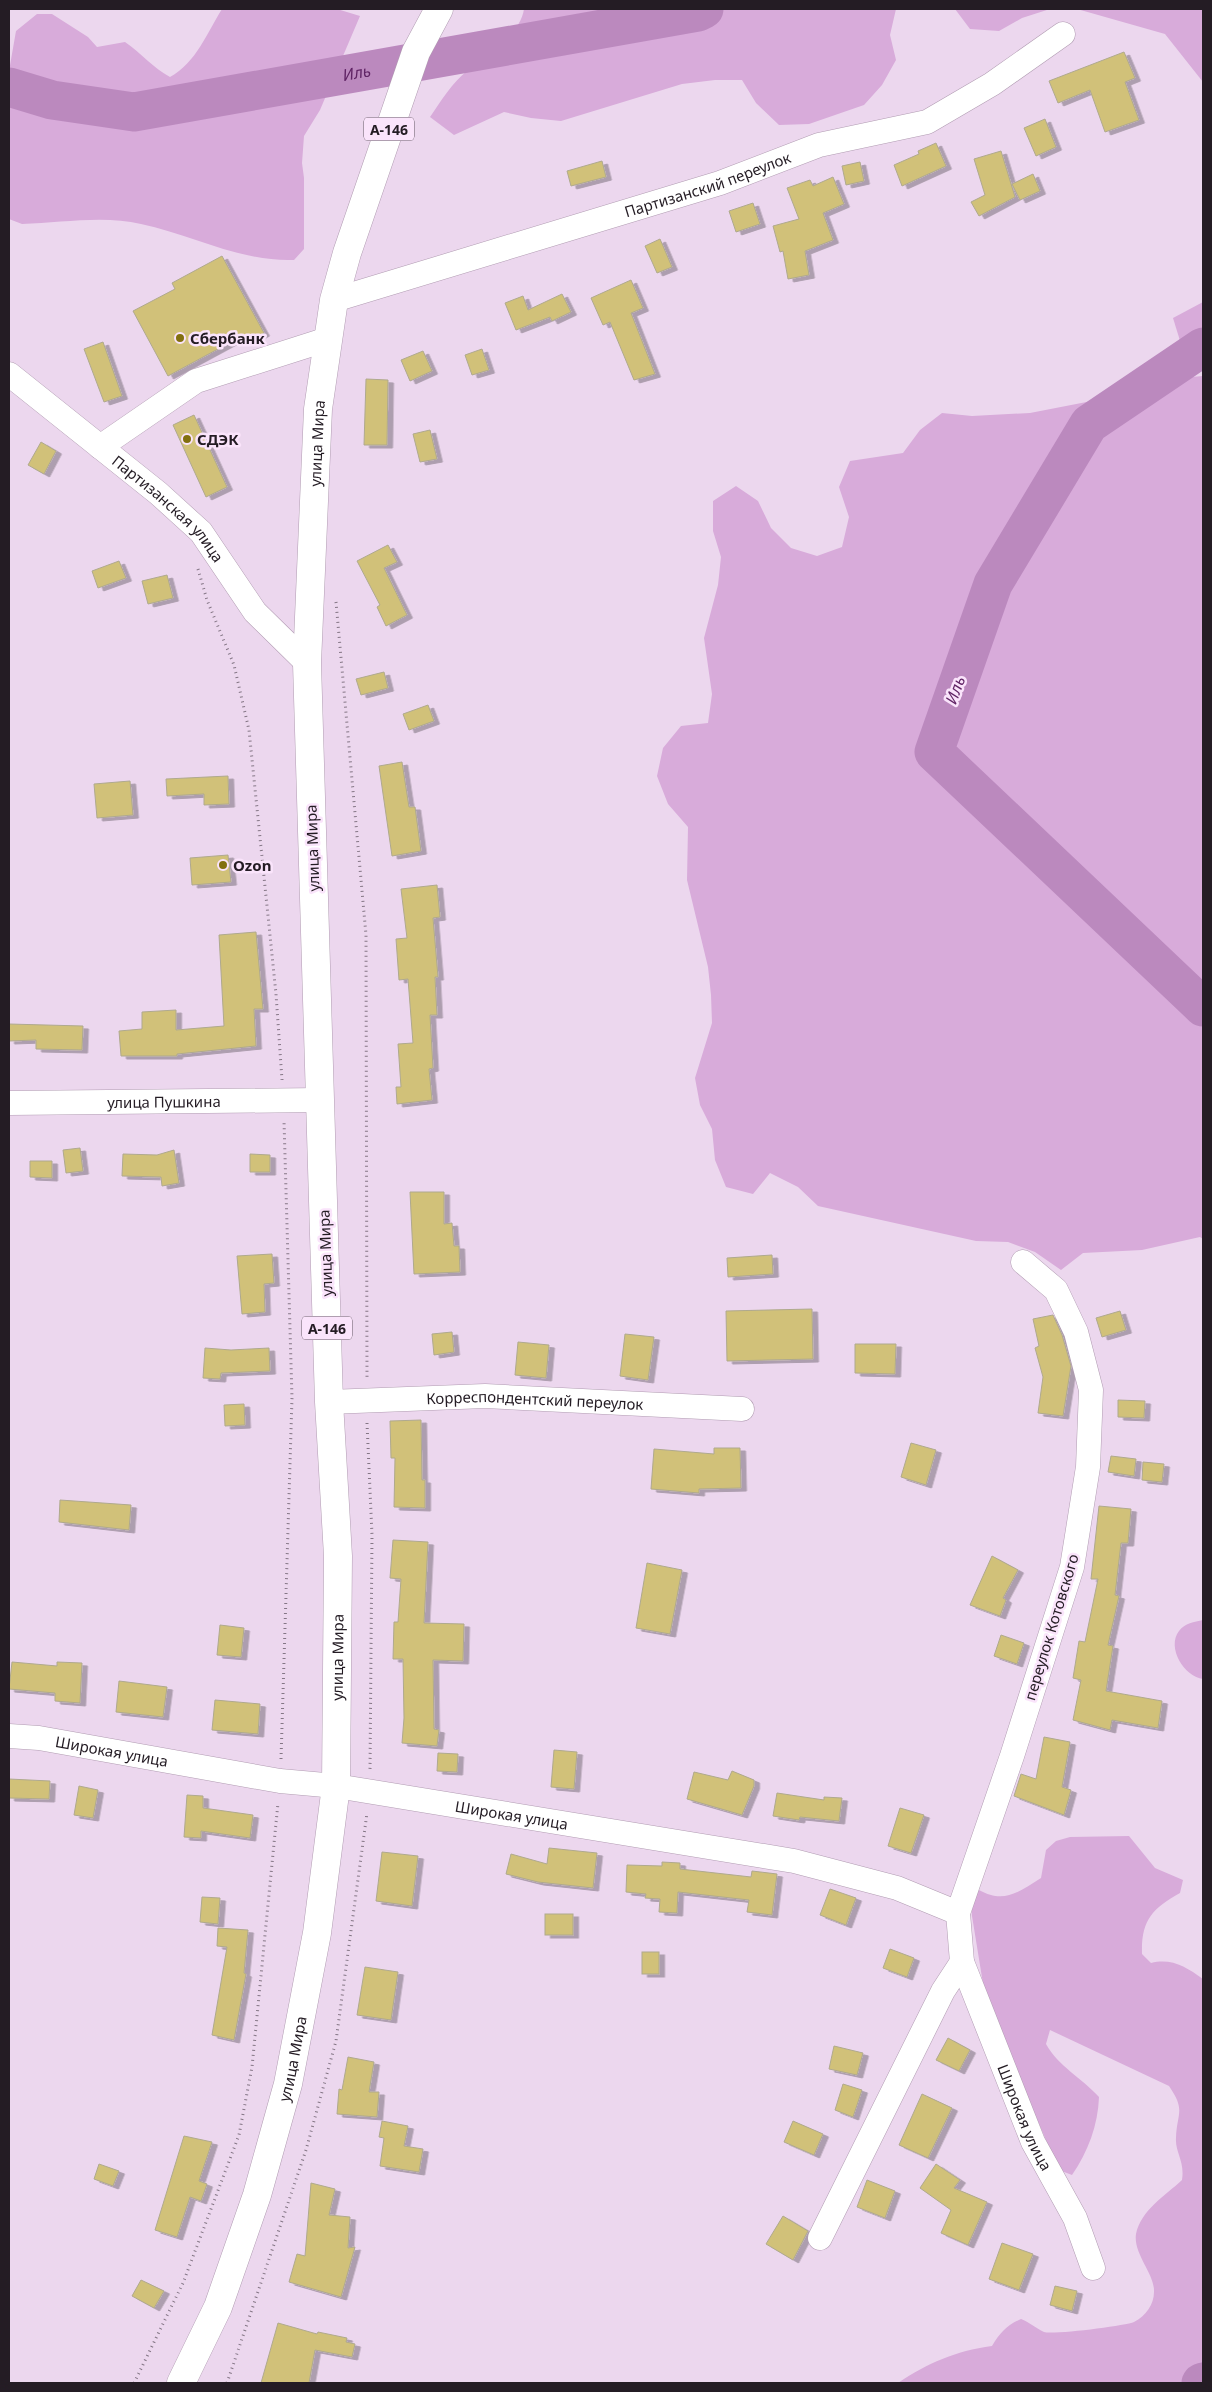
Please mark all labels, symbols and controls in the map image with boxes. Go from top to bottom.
water label: Иль [341,59,373,86]
road number: А-146 [364,118,414,140]
street label: Партизанский переулок [622,147,793,221]
place label: Сбербанк [190,328,265,348]
marker: Сбербанк [174,332,186,344]
street label: улица Мира [305,398,329,487]
place label: СДЭК [197,429,239,449]
marker: СДЭК [181,433,193,445]
street label: Партизанская улица [108,450,228,566]
water label: Иль [940,673,970,707]
street label: улица Мира [300,804,324,892]
place label: Ozon [233,855,271,875]
marker: Ozon [217,859,229,871]
street label: улица Пушкина [107,1091,221,1112]
street label: улица Мира [313,1209,337,1297]
road number: А-146 [302,1316,352,1340]
street label: Корреспондентский переулок [426,1386,644,1414]
street label: переулок Котовского [1019,1551,1083,1703]
street label: улица Мира [327,1614,347,1701]
street label: Широкая улица [54,1731,170,1771]
street label: Широкая улица [454,1796,569,1834]
street label: улица Мира [274,2014,311,2104]
street label: Широкая улица [993,2061,1057,2174]

